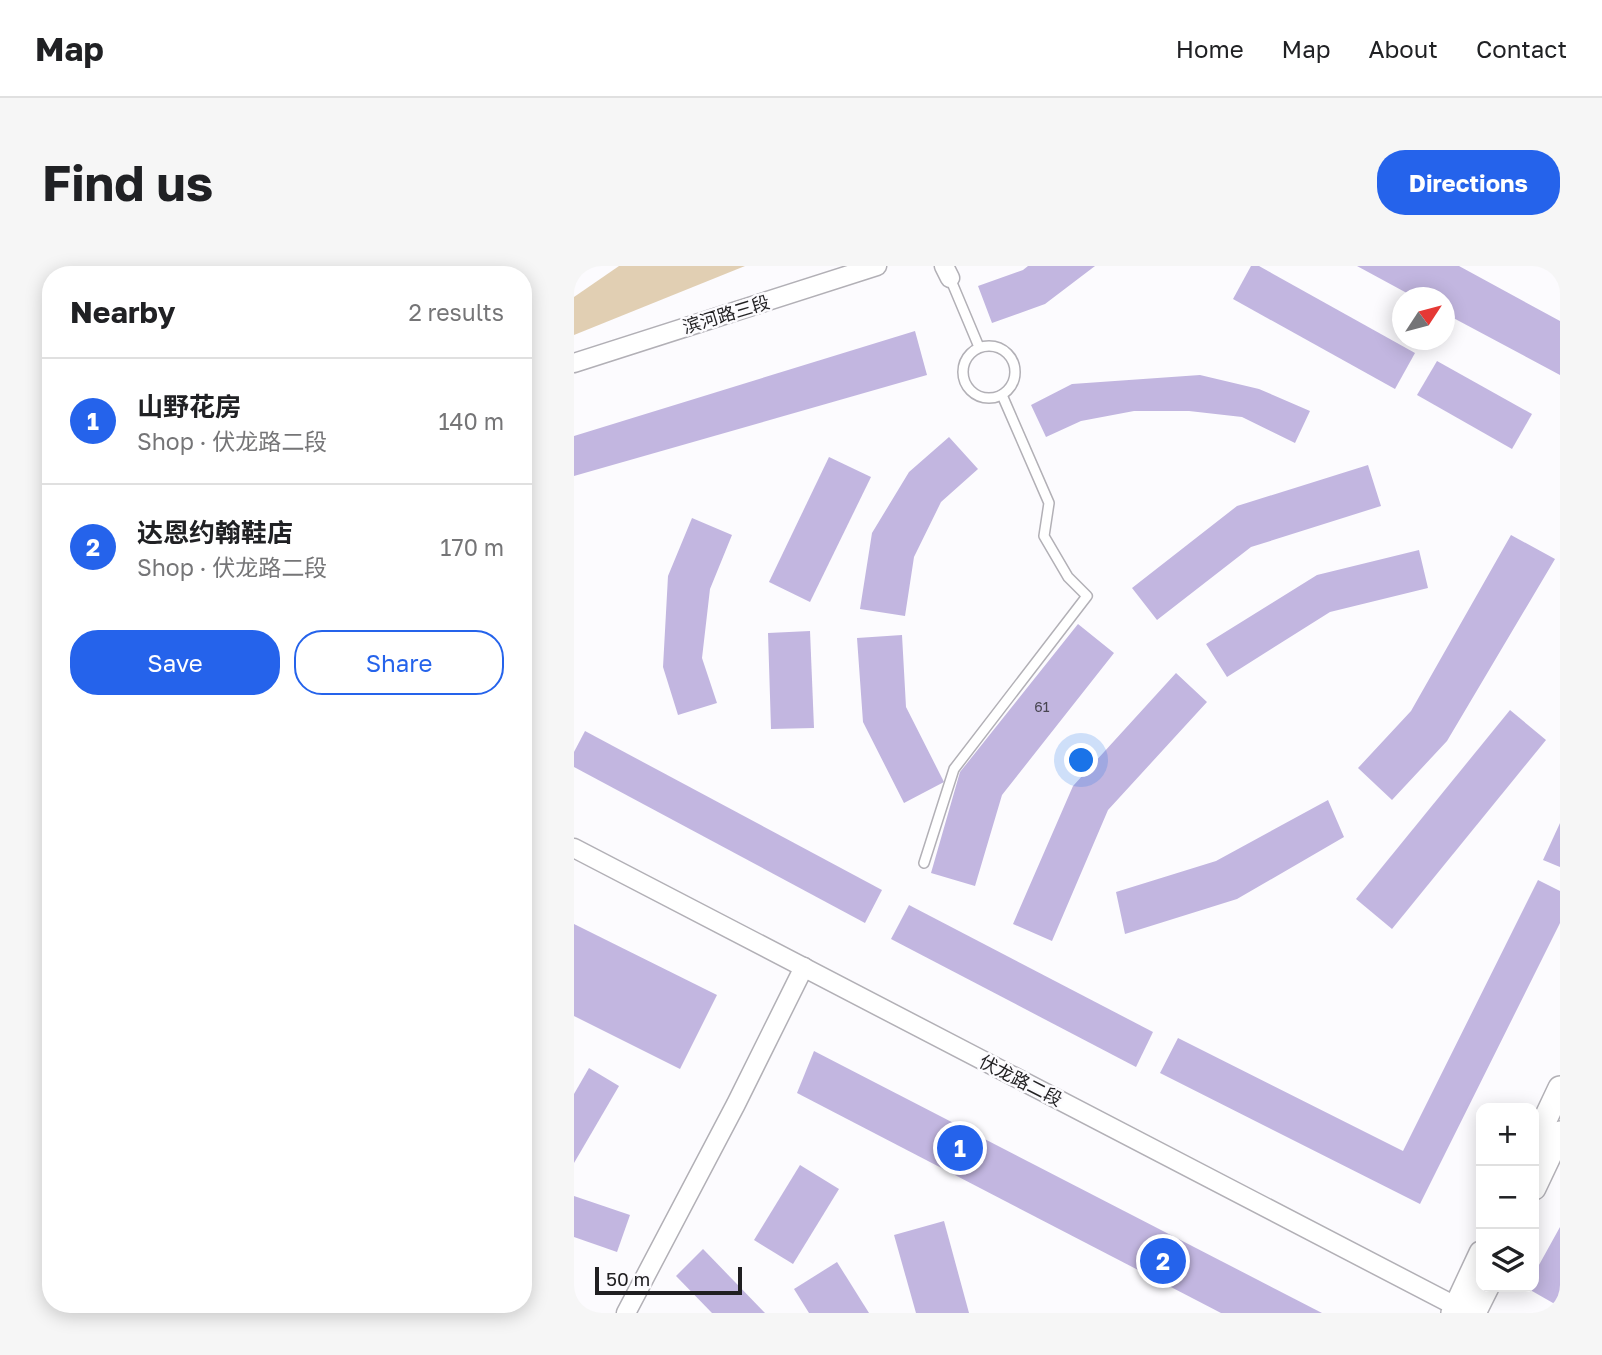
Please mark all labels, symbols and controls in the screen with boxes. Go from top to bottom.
text: Map [35,29,104,68]
text: Home [1176,34,1244,63]
text: Map [1282,34,1331,63]
text: About [1369,34,1438,63]
text: Contact [1476,34,1567,63]
button: Directions [1377,150,1560,215]
text: Find us [42,153,213,212]
north arrow [1392,287,1455,350]
street label: 滨河路三段 [680,290,772,338]
text: Nearby [70,294,175,330]
text: 2 results [408,298,504,326]
text: 山野花房 [137,391,241,422]
text: 1 [87,407,99,435]
text: 140 m [438,407,504,435]
text: Shop · 伏龙路二段 [137,427,327,455]
text: 达恩约翰鞋店 [137,517,293,548]
text: 2 [86,533,100,561]
text: 170 m [440,533,504,561]
text: Shop · 伏龙路二段 [137,553,327,581]
button: Save [70,630,280,695]
button: Share [294,630,504,695]
house number: 61 [1034,698,1050,715]
your location [1064,743,1098,777]
street label: 伏龙路二段 [976,1050,1066,1110]
map controls [1476,1103,1539,1292]
button: + [1476,1103,1539,1166]
pin: 1 [937,1122,983,1174]
button: − [1476,1166,1539,1229]
button: layers [1476,1229,1539,1292]
pin: 2 [1140,1235,1186,1287]
scale bar [595,1264,742,1296]
text: 50 m [606,1267,650,1290]

